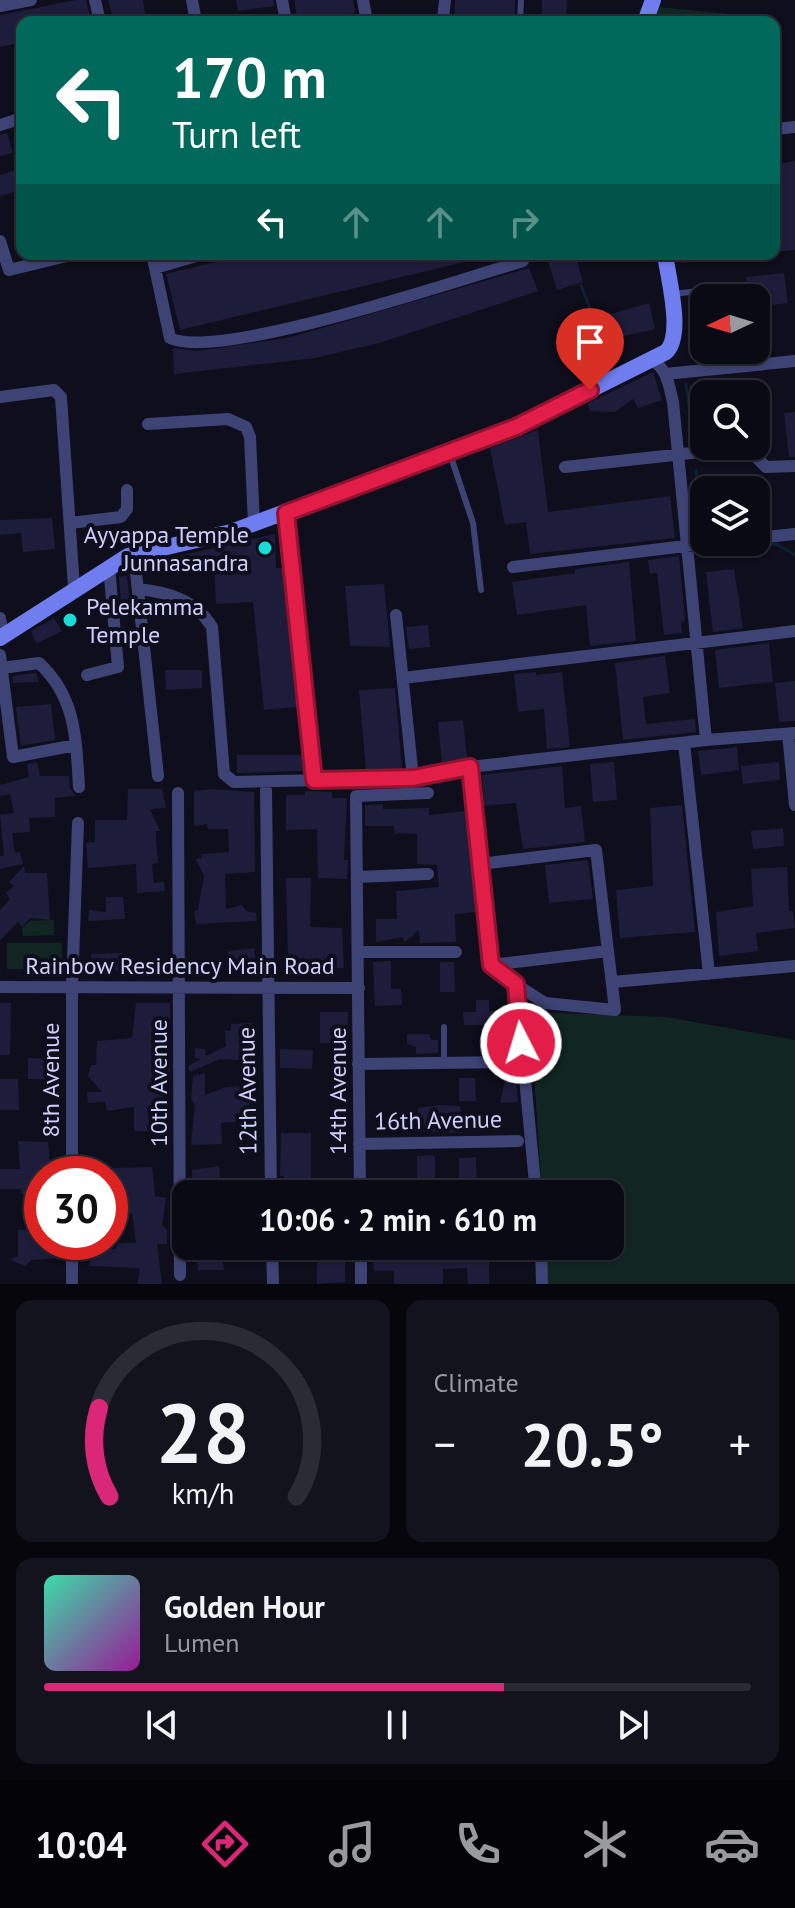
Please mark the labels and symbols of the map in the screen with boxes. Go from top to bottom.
north arrow [690,284,770,364]
pin [556,308,624,390]
place label: Ayyappa Temple Junnasandra [84,519,249,578]
marker: Ayyappa Temple Junnasandra [256,539,274,557]
place label: Pelekamma Temple [86,591,204,650]
marker: Pelekamma Temple [61,611,79,629]
street label: Rainbow Residency Main Road [25,950,335,981]
position arrow [479,1001,563,1085]
street label: 10th Avenue [143,1019,174,1147]
street label: 8th Avenue [35,1023,66,1137]
street label: 12th Avenue [230,1027,264,1155]
street label: 14th Avenue [322,1027,353,1155]
street label: 16th Avenue [374,1103,502,1137]
speed limit sign: 30 [24,1156,128,1260]

